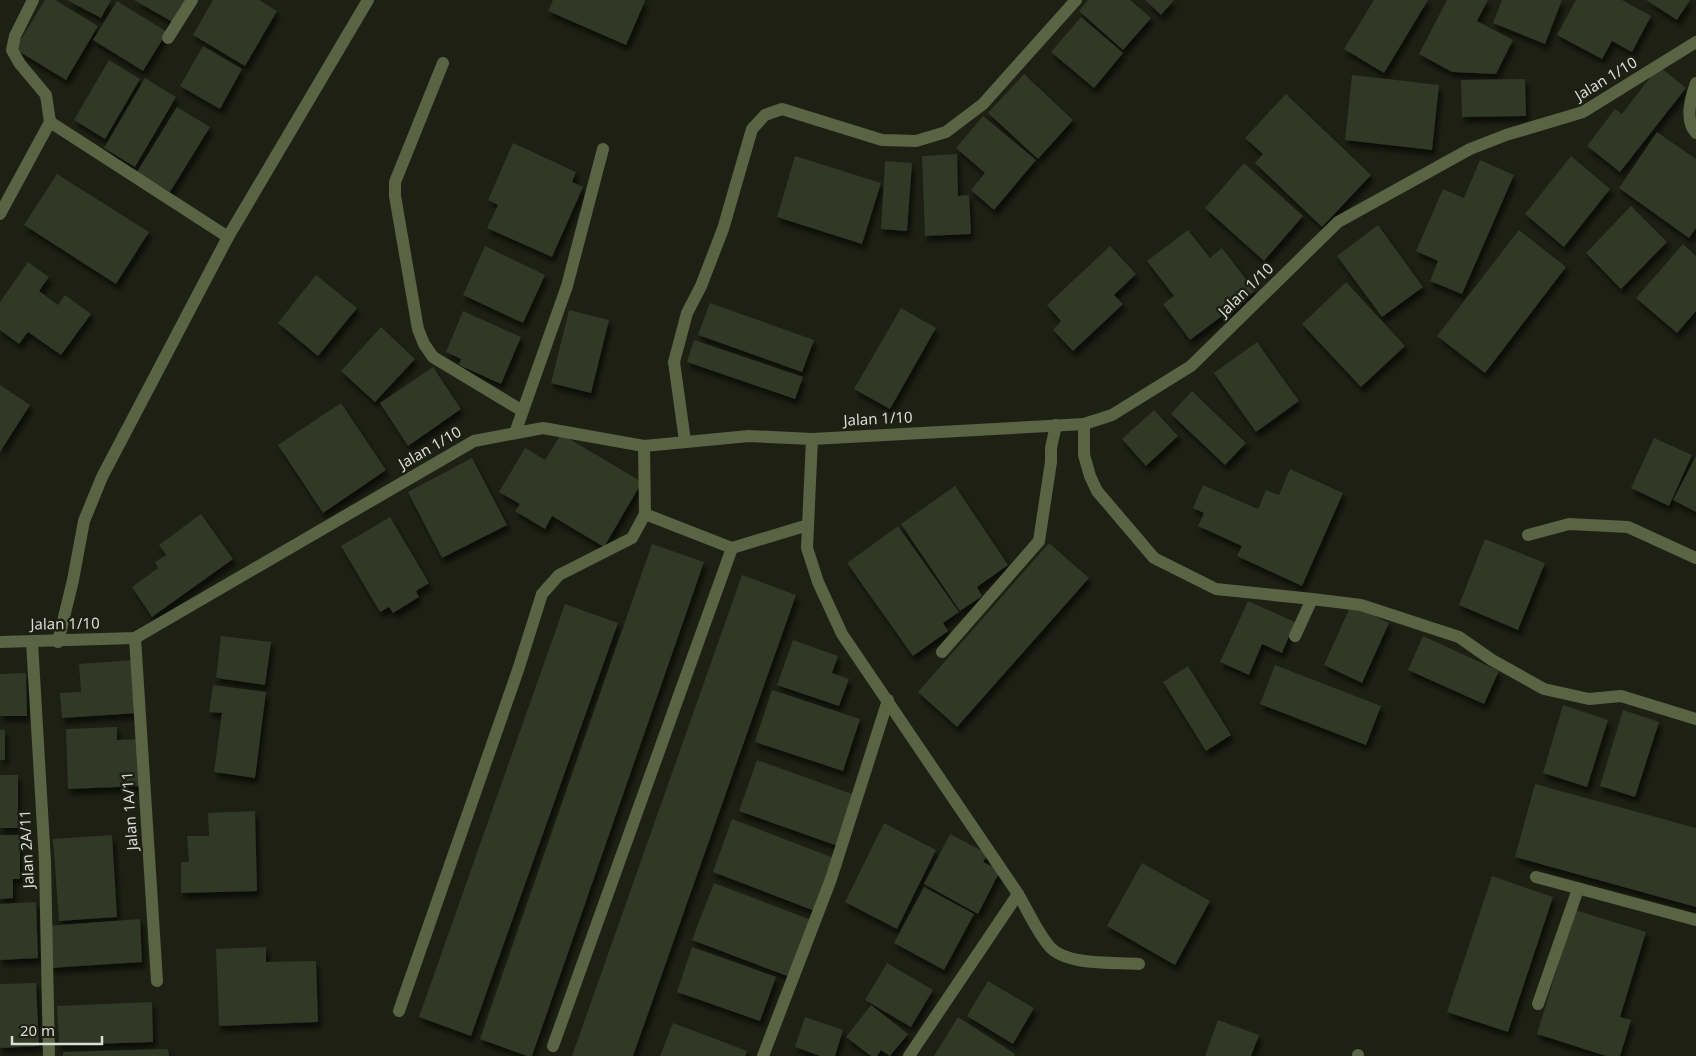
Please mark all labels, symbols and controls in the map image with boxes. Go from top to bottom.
street label: Jalan 1/10 [1569,52,1640,106]
street label: Jalan 1/10 [1212,258,1277,322]
street label: Jalan 1/10 [841,406,913,430]
street label: Jalan 1/10 [393,421,465,474]
street label: Jalan 1/10 [28,612,100,634]
street label: Jalan 1A/11 [116,771,142,853]
street label: Jalan 2A/11 [14,809,38,891]
scale bar [12,1014,102,1046]
text: 20 m [20,1020,55,1040]

